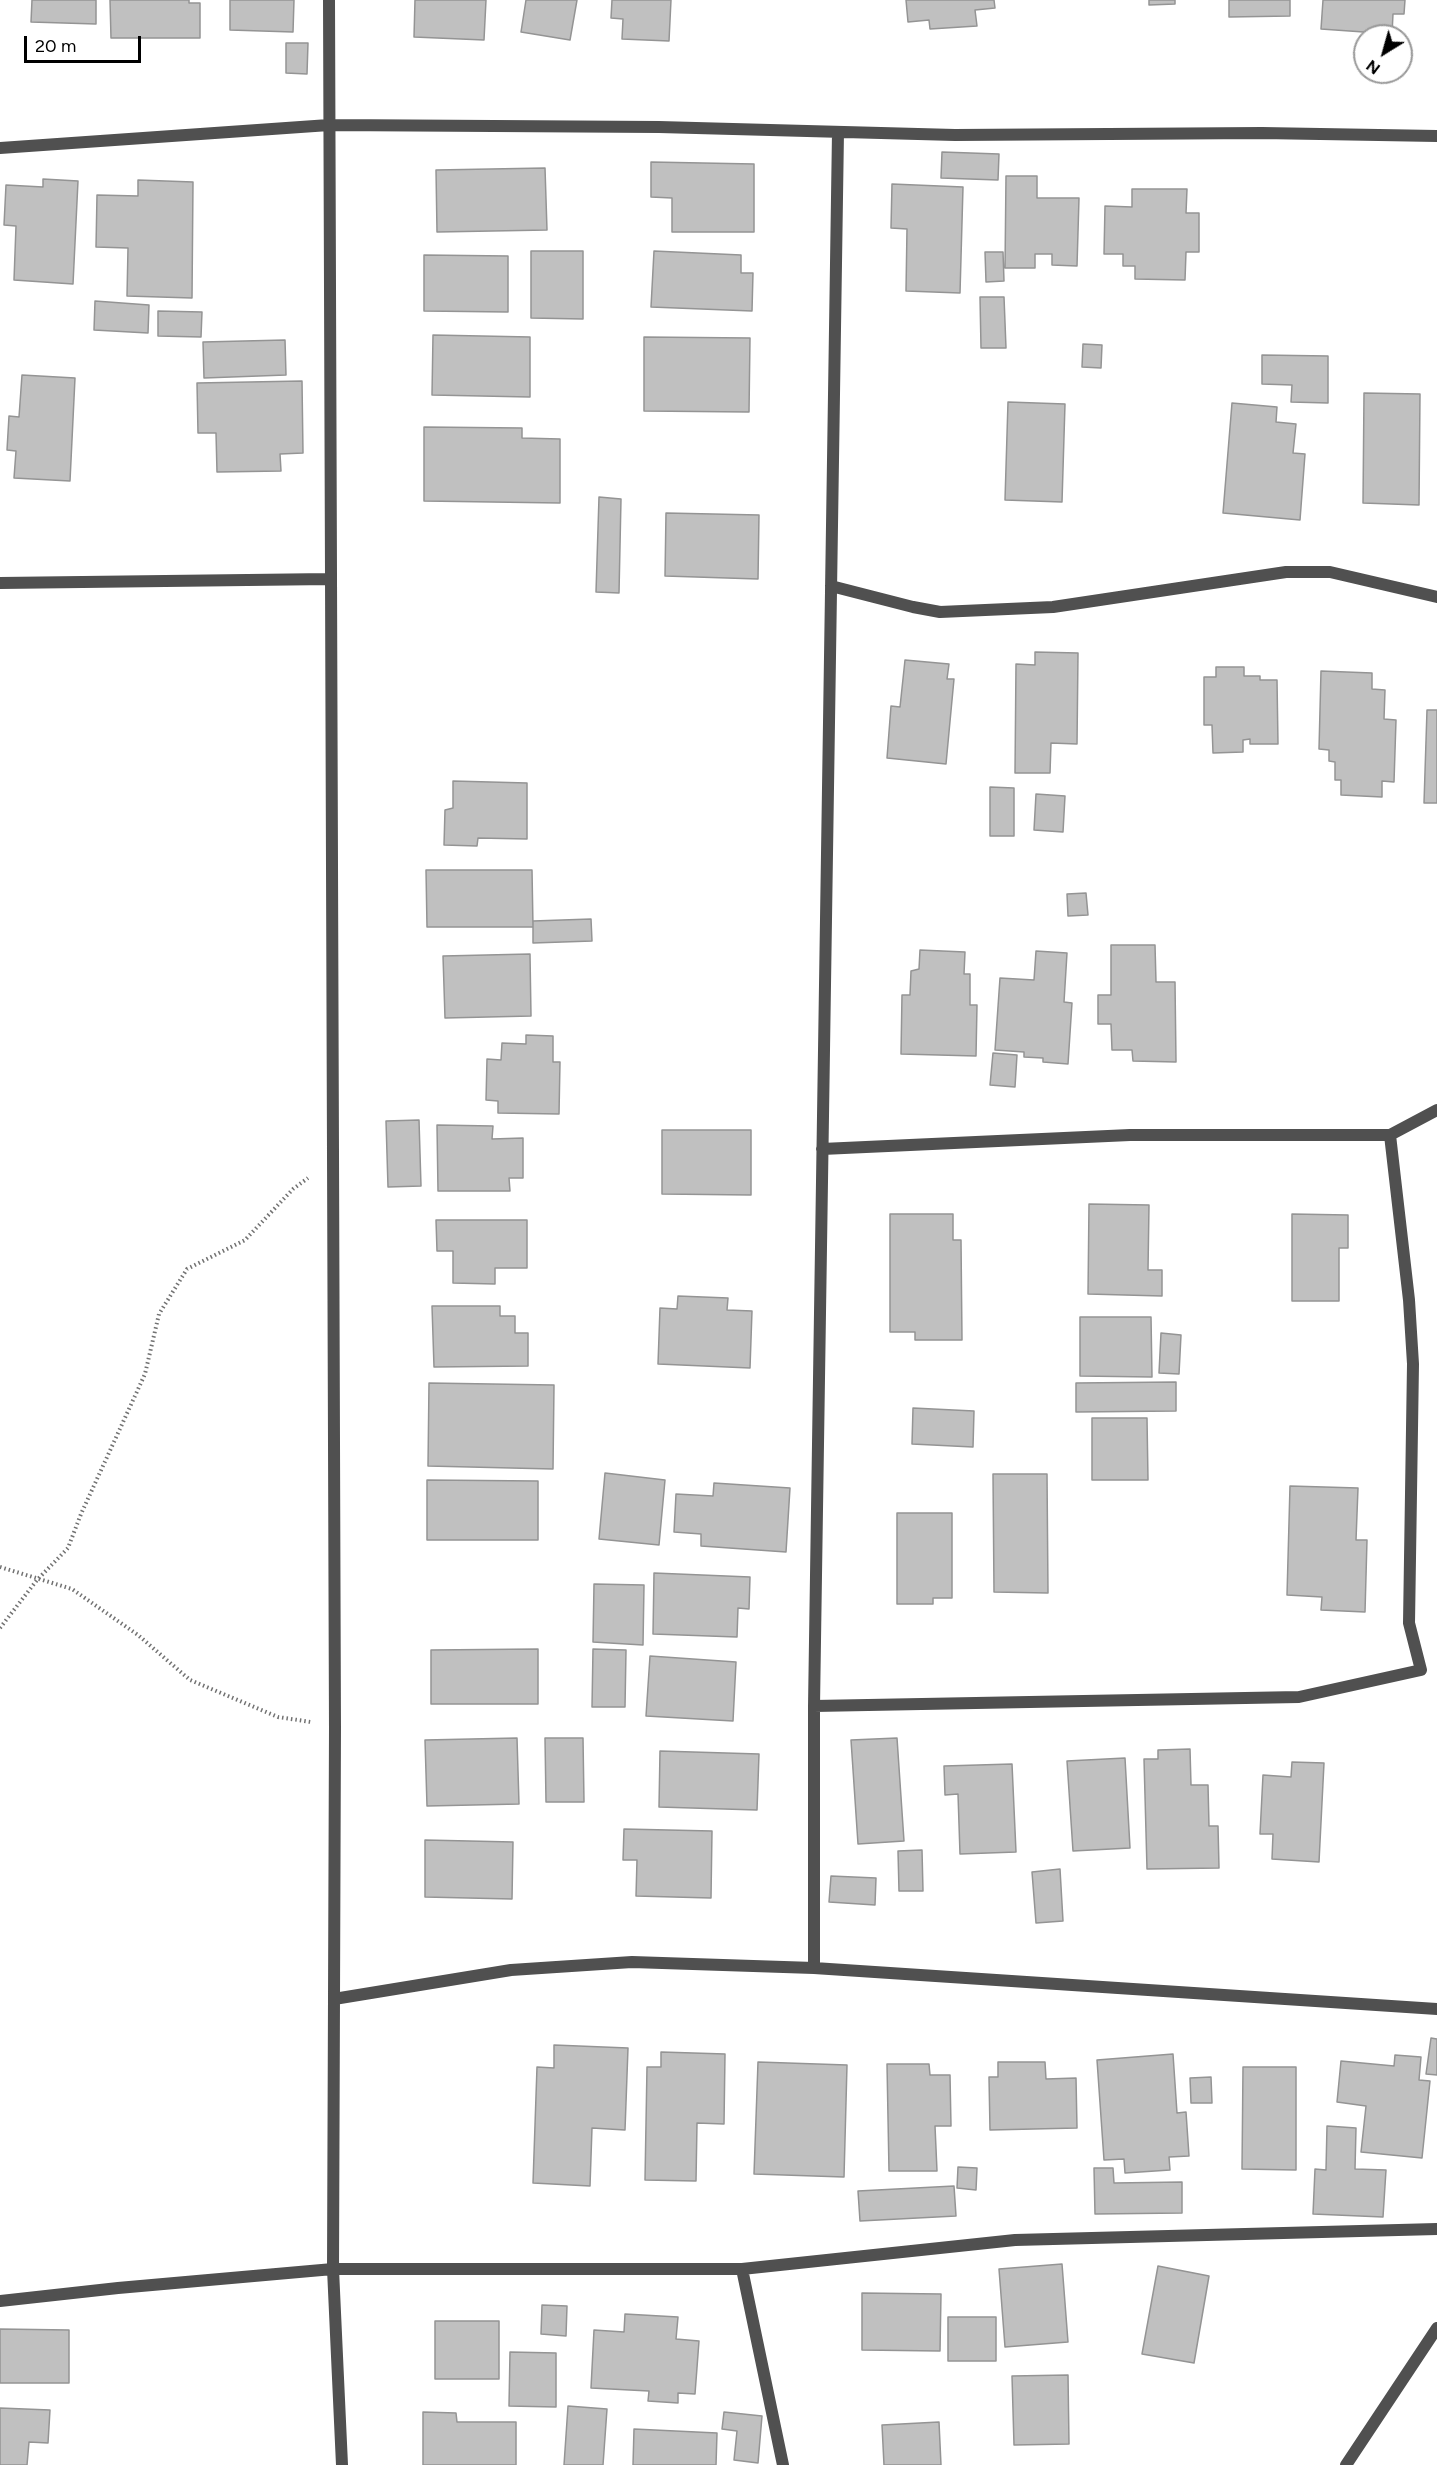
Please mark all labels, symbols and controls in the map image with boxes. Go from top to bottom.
scale bar [27,24,144,62]
north arrow [1353,24,1413,84]
text: 20 m [35,35,76,57]
text: N [1362,56,1384,78]

